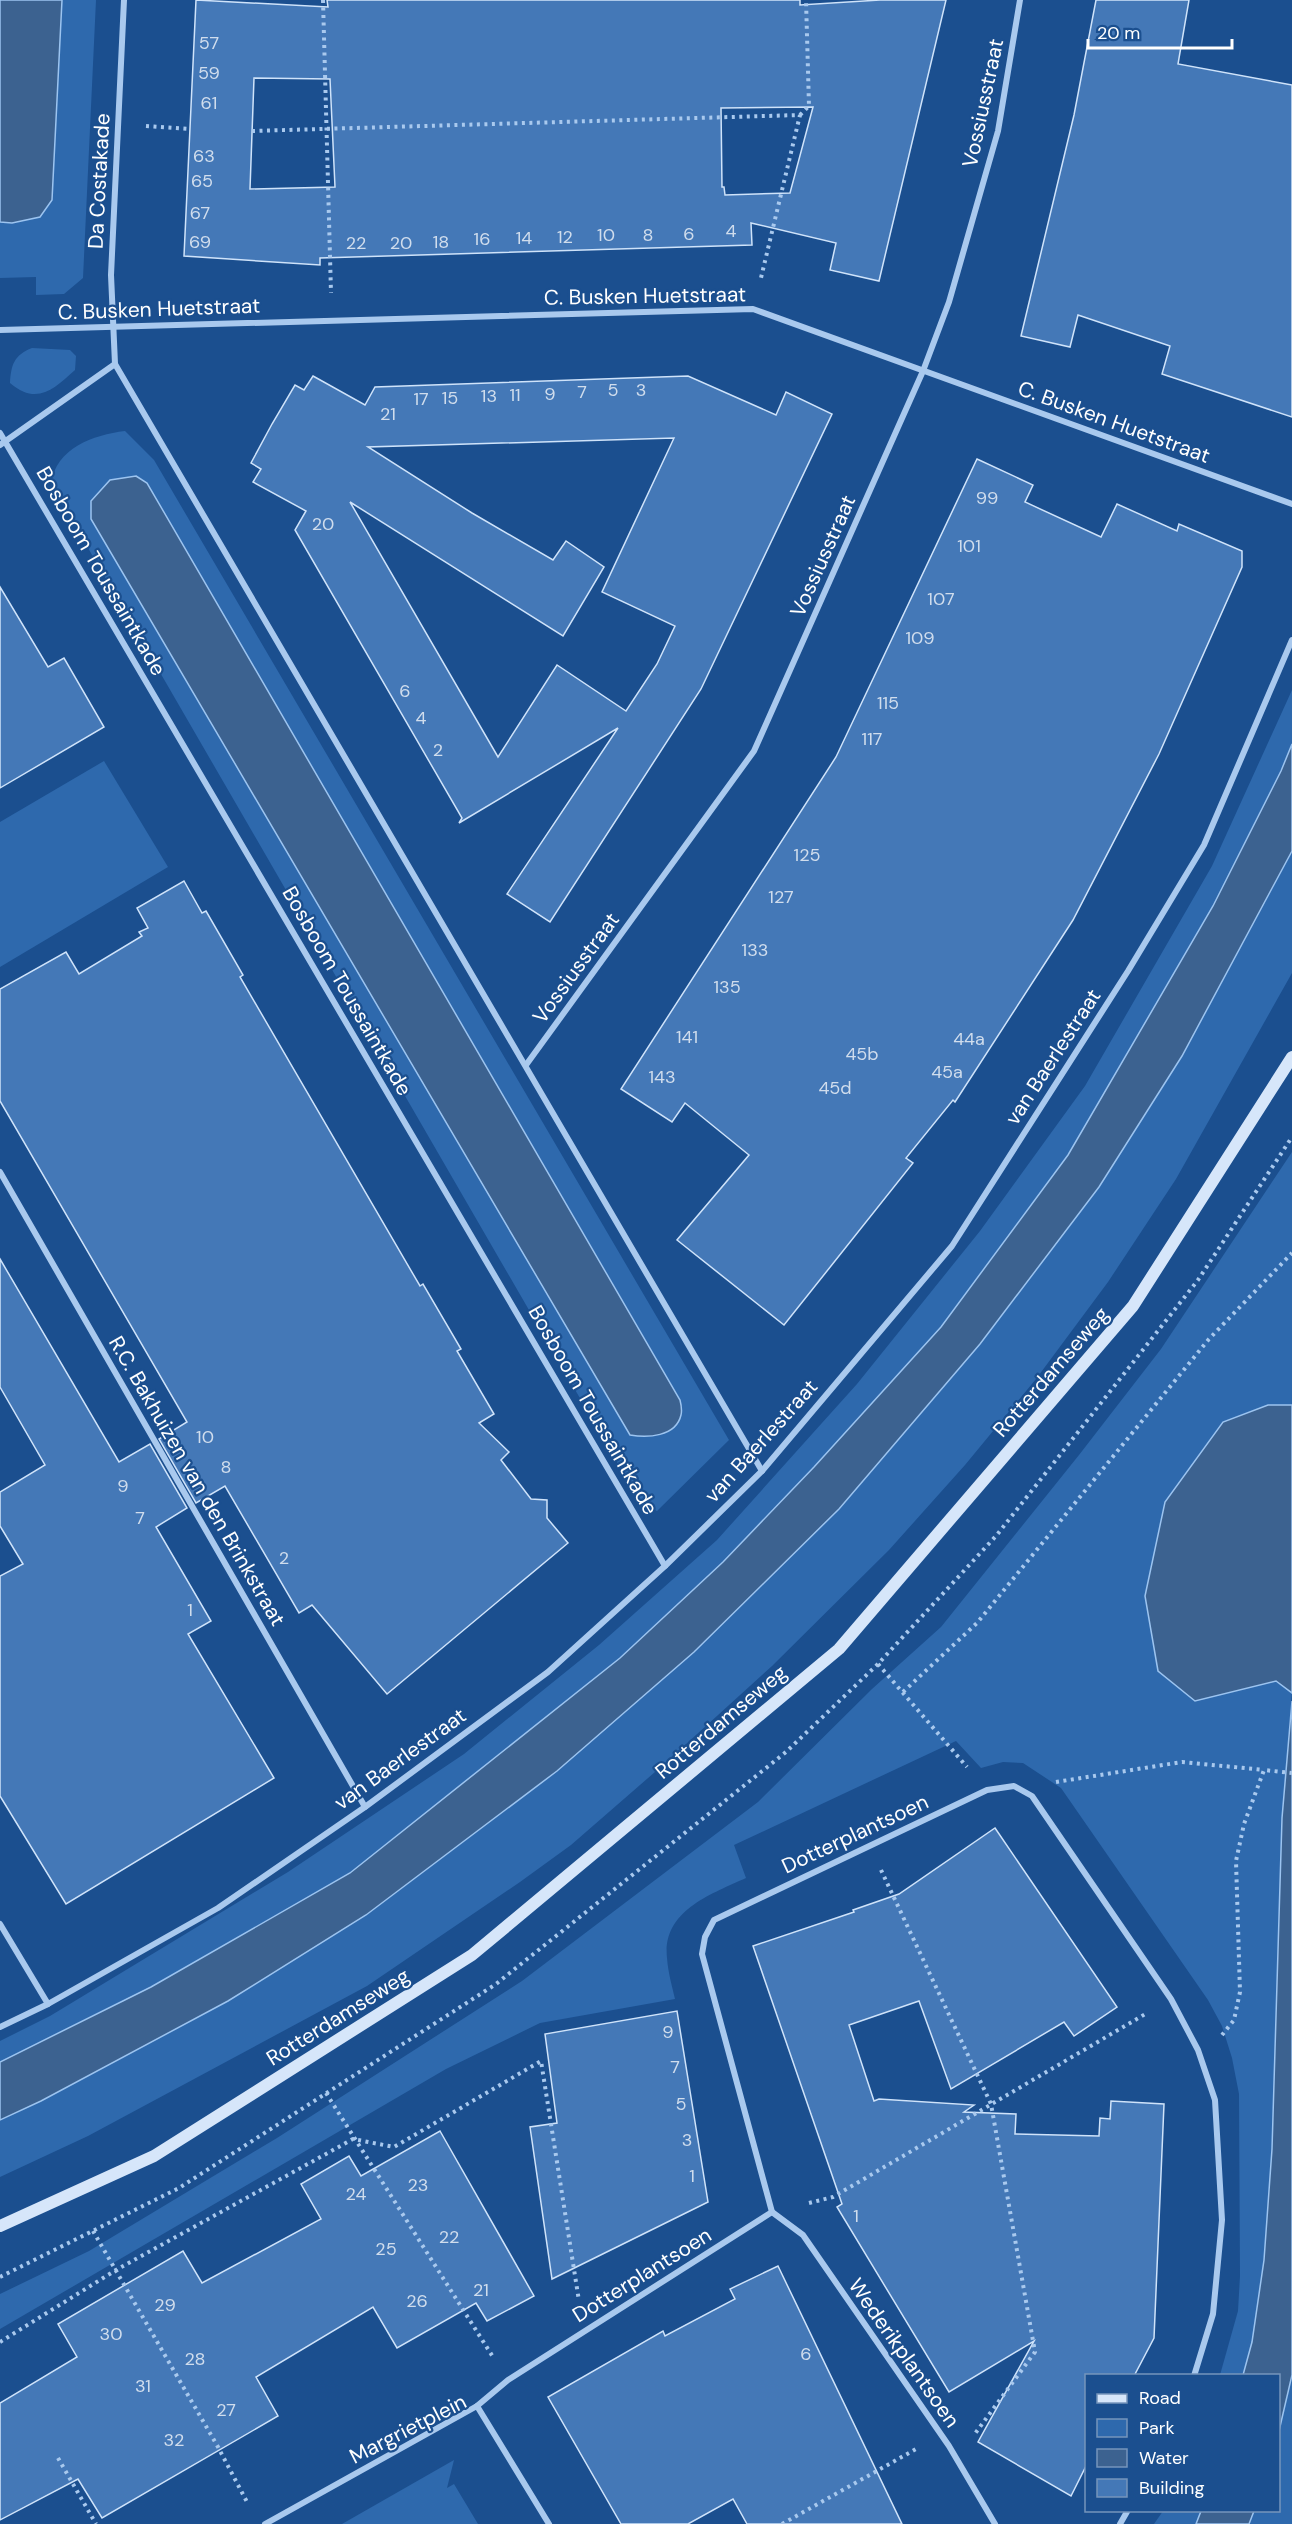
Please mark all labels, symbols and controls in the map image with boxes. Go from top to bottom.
scale bar [1088,12,1232,50]
text: 20 m [1097,21,1140,45]
house number: 57 [199,31,219,55]
street label: Vossiusstraat [956,36,1010,170]
house number: 59 [198,61,220,85]
house number: 61 [201,91,217,115]
street label: Da Costakade [81,112,117,250]
house number: 63 [193,144,215,168]
house number: 65 [191,169,213,193]
house number: 67 [190,201,210,225]
house number: 4 [726,219,737,243]
house number: 6 [683,222,695,246]
house number: 10 [597,223,615,247]
house number: 8 [643,223,653,247]
house number: 12 [557,225,573,249]
house number: 14 [516,226,532,250]
house number: 16 [474,227,490,251]
house number: 69 [189,230,211,254]
house number: 18 [433,230,449,254]
house number: 22 [346,231,366,255]
house number: 20 [390,231,412,255]
street label: C. Busken Huetstraat [544,280,746,312]
street label: C. Busken Huetstraat [57,291,261,327]
street label: C. Busken Huetstraat [1014,374,1214,470]
house number: 5 [608,378,618,402]
house number: 3 [636,378,646,402]
house number: 7 [577,380,587,404]
house number: 9 [544,382,556,406]
house number: 11 [509,383,521,407]
house number: 13 [481,384,497,408]
house number: 15 [442,386,458,410]
house number: 17 [413,387,429,411]
house number: 21 [380,402,396,426]
street label: Bosboom Toussaintkade [30,461,172,681]
house number: 99 [976,486,998,510]
street label: Vossiusstraat [784,491,862,621]
house number: 20 [312,512,334,536]
house number: 101 [957,534,981,558]
house number: 107 [927,587,955,611]
house number: 109 [905,626,935,650]
house number: 6 [399,679,411,703]
house number: 115 [877,691,899,715]
house number: 4 [416,706,427,730]
house number: 117 [862,727,882,751]
house number: 2 [433,738,443,762]
house number: 125 [794,843,820,867]
street label: Bosboom Toussaintkade [276,881,418,1101]
house number: 127 [768,885,794,909]
street label: Vossiusstraat [526,907,626,1029]
house number: 133 [742,938,768,962]
house number: 135 [713,975,741,999]
street label: van Baerlestraat [999,984,1107,1130]
house number: 141 [676,1025,698,1049]
house number: 44a [953,1027,985,1051]
house number: 45b [845,1042,879,1066]
house number: 45a [931,1060,963,1084]
house number: 143 [648,1065,676,1089]
house number: 45d [818,1076,852,1100]
street label: Bosboom Toussaintkade [522,1300,664,1520]
street label: Rotterdamseweg [987,1301,1116,1443]
street label: R.C. Bakhuizen van den Brinkstraat [102,1331,292,1631]
street label: van Baerlestraat [698,1373,824,1509]
house number: 10 [196,1425,214,1449]
house number: 8 [221,1455,231,1479]
house number: 9 [117,1474,129,1498]
house number: 7 [135,1506,145,1530]
house number: 2 [279,1546,289,1570]
house number: 1 [187,1598,193,1622]
street label: Rotterdamseweg [649,1658,793,1785]
street label: van Baerlestraat [328,1702,472,1816]
street label: Dotterplantsoen [777,1788,933,1880]
street label: Rotterdamseweg [261,1962,415,2072]
house number: 9 [662,2020,674,2044]
house number: 7 [670,2055,680,2079]
house number: 5 [676,2092,686,2116]
house number: 3 [682,2128,692,2152]
house number: 1 [689,2164,695,2188]
house number: 23 [407,2173,429,2197]
house number: 24 [346,2182,367,2206]
house number: 1 [853,2204,859,2228]
street label: Dotterplantsoen [567,2221,717,2329]
house number: 22 [439,2225,459,2249]
house number: 25 [375,2237,397,2261]
street label: Wederikplantsoen [842,2273,966,2433]
house number: 21 [473,2278,489,2302]
house number: 26 [406,2289,428,2313]
house number: 29 [154,2293,176,2317]
house number: 30 [100,2322,122,2346]
house number: 6 [800,2342,812,2366]
house number: 28 [184,2347,206,2371]
house number: 31 [135,2374,151,2398]
legend [1085,2374,1280,2512]
text: Road [1139,2386,1181,2410]
street label: Margrietplein [345,2388,471,2470]
house number: 27 [216,2398,236,2422]
text: Park [1139,2416,1175,2440]
house number: 32 [163,2428,185,2452]
text: Water [1139,2446,1189,2470]
text: Building [1139,2476,1204,2500]

